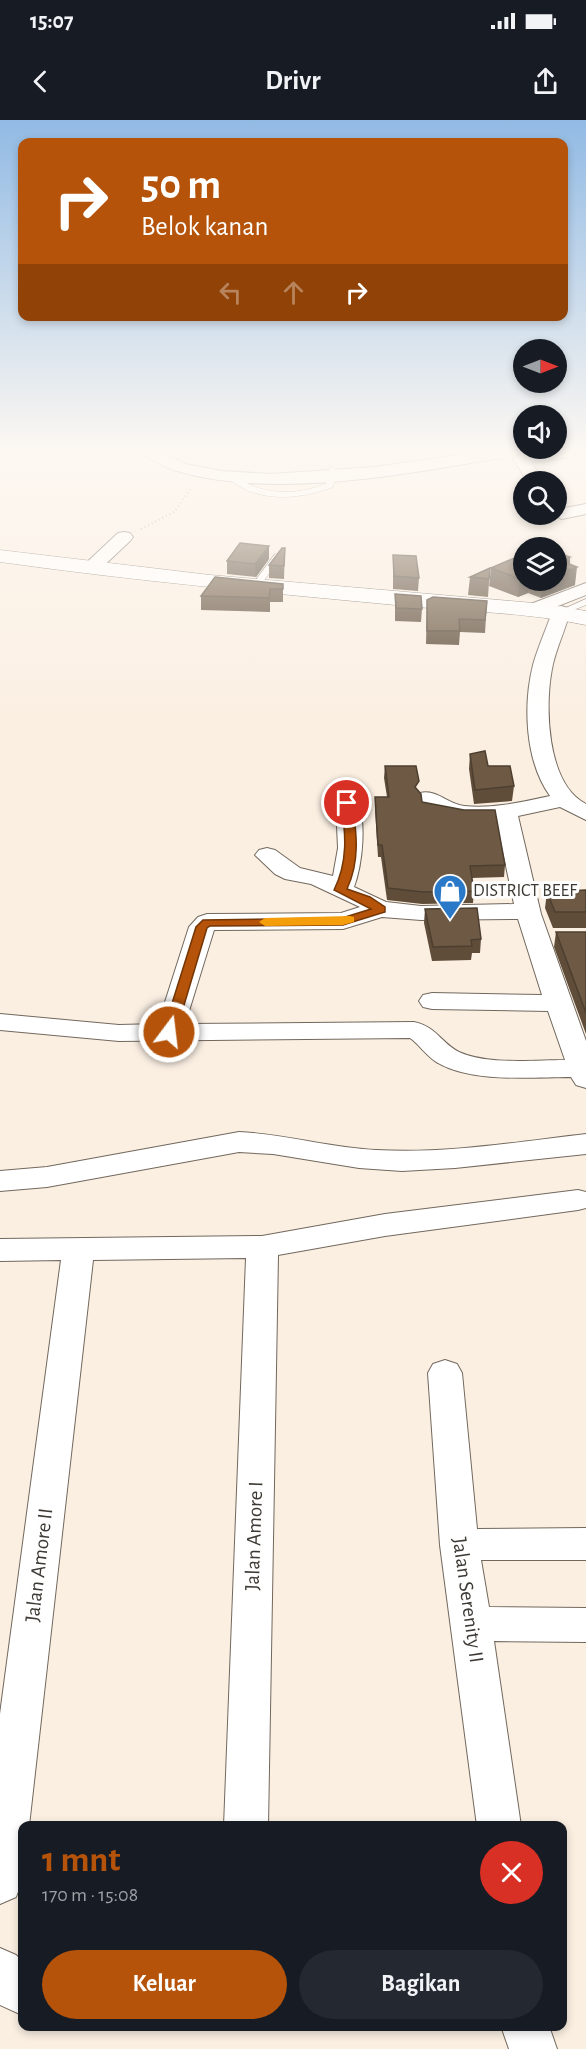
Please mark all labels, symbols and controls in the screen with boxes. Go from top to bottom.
text: 15:07 [30,10,73,32]
icon: back [24,65,57,98]
icon: share [529,65,562,98]
text: Drivr [265,67,321,94]
icon: right [42,162,120,240]
text: 50 m [141,164,221,206]
text: Belok kanan [141,213,268,240]
icon: left [214,276,247,309]
icon: ahead [277,276,310,309]
icon: right [340,276,373,309]
north arrow [513,339,567,393]
map controls [513,339,567,591]
button: sound [513,405,567,459]
button: search [513,471,567,525]
button: layers [513,537,567,591]
pin [321,777,372,828]
icon: arrive [330,786,363,819]
shop icon: DISTRICT BEEF [432,873,468,920]
place label: DISTRICT BEEF [473,882,577,900]
position arrow [137,1000,201,1064]
street label: Jalan Amore I [242,1481,266,1591]
street label: Jalan Amore II [22,1507,56,1623]
street label: Jalan Serenity II [449,1536,487,1664]
button: close [480,1841,543,1904]
text: 1 mnt [42,1842,120,1878]
text: 170 m · 15:08 [42,1885,138,1905]
button: Keluar [42,1950,287,2019]
button: Bagikan [299,1950,543,2019]

